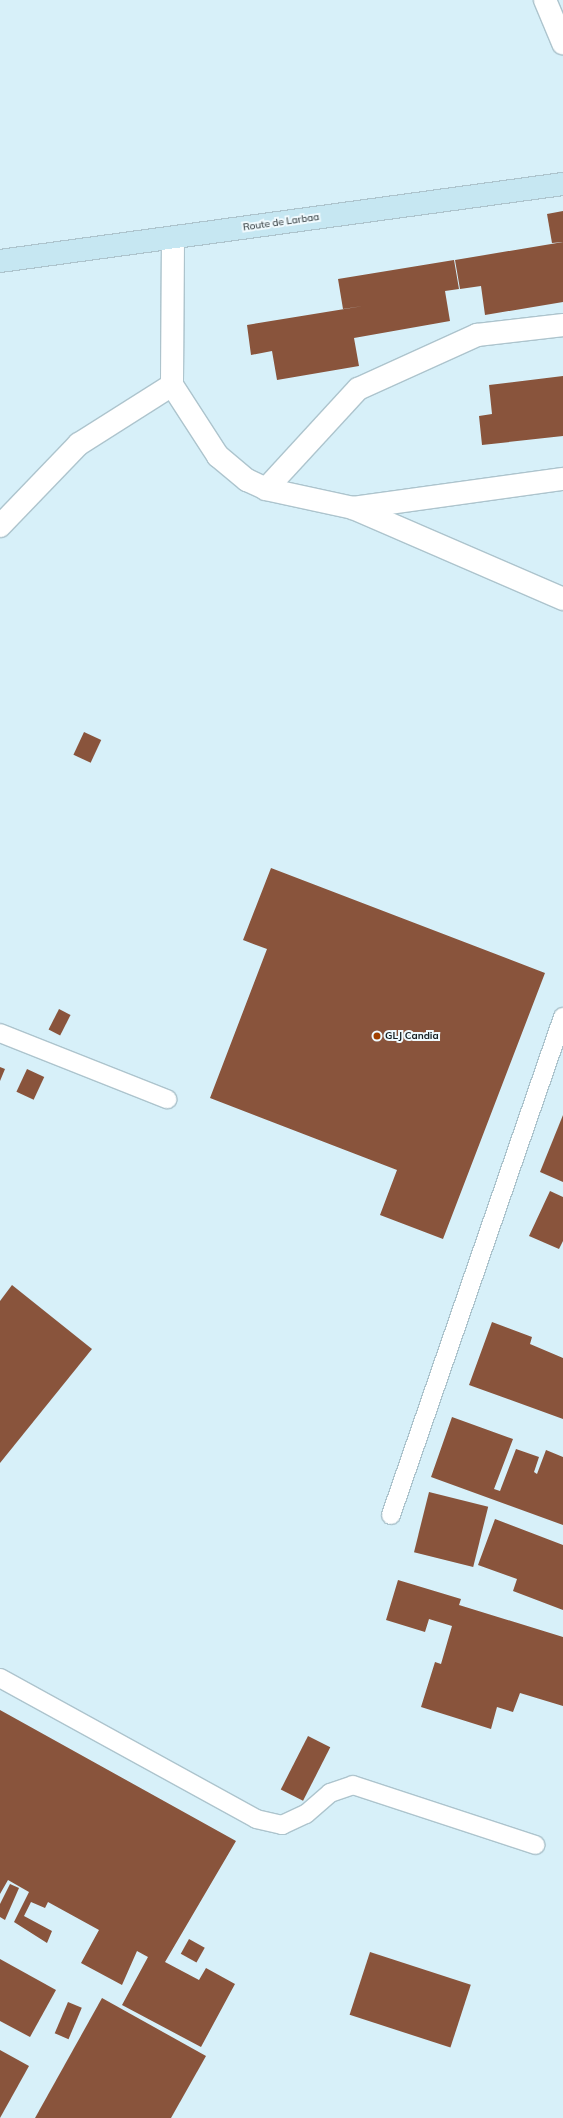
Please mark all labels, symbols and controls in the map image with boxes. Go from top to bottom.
street label: Route de Larbaa [242,211,320,233]
place label: GLJ Candia [385,1030,439,1042]
marker: GLJ Candia [372,1031,382,1041]

